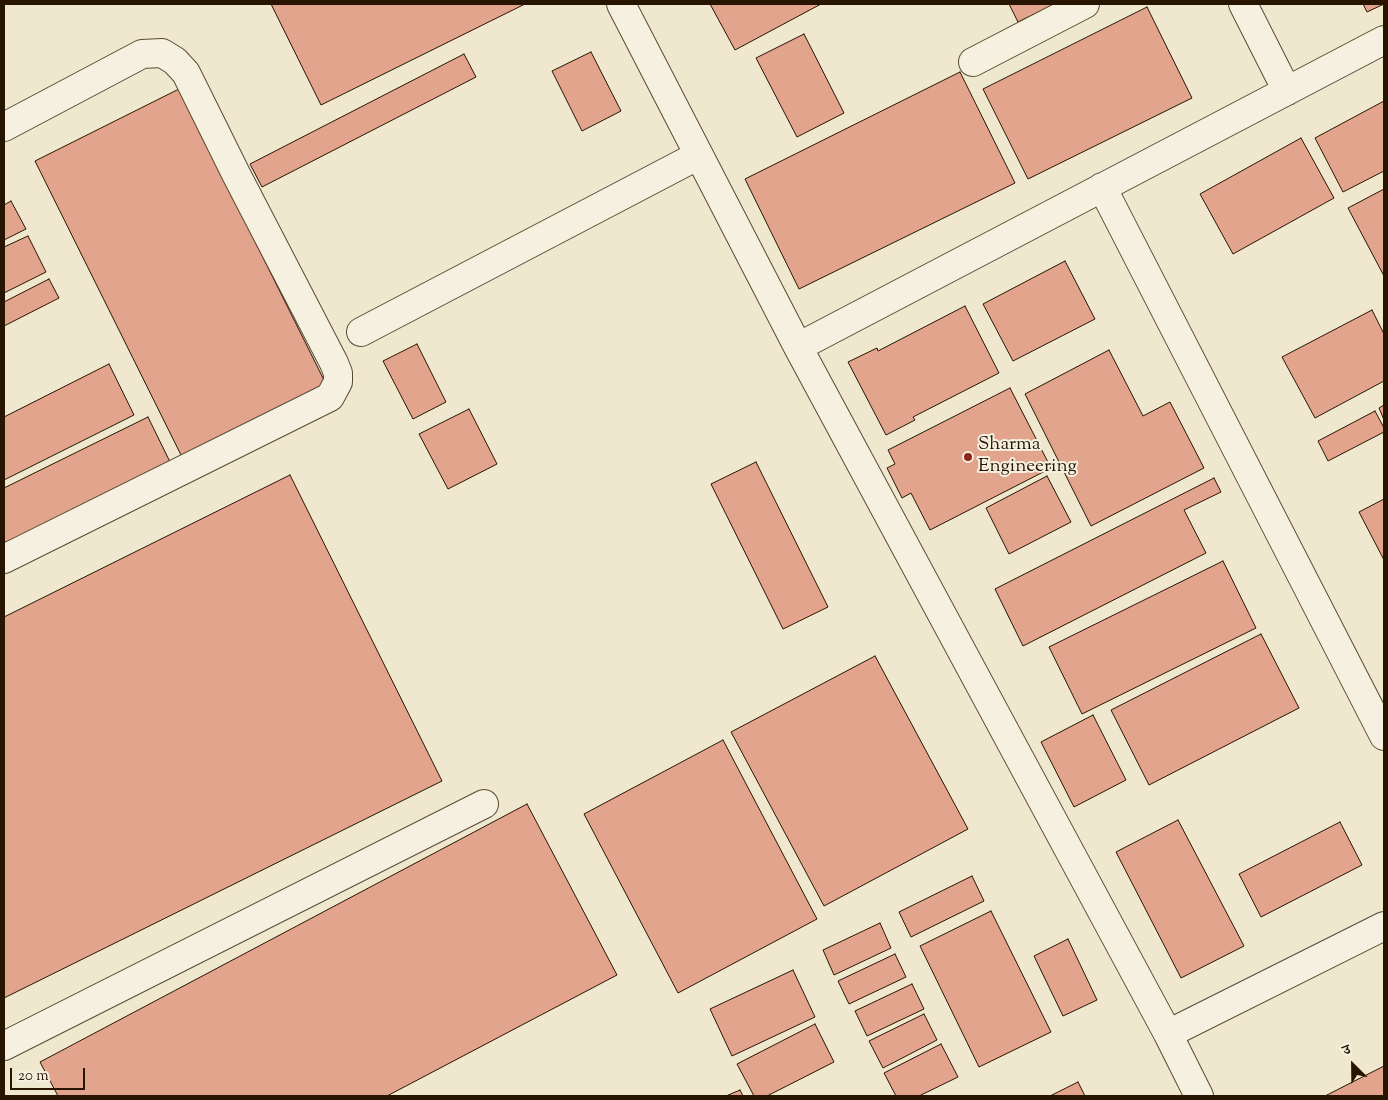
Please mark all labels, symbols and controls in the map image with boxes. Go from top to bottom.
place label: Sharma Engineering [978,435,1077,479]
marker: Sharma Engineering [962,451,974,463]
north arrow [1328,1040,1378,1090]
text: उ [1340,1041,1354,1062]
scale bar [12,1058,88,1090]
text: 20 m [18,1066,49,1087]

